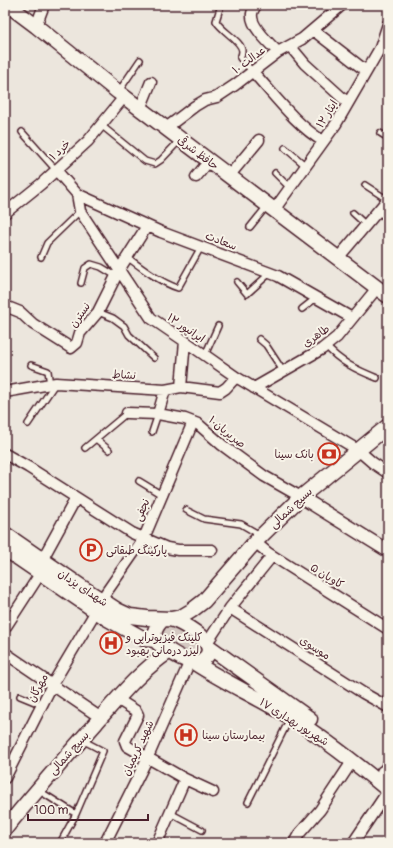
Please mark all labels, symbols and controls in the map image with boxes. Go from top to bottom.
street label: عدالت ۱۰ [230,43,268,77]
street label: ایثار ۱۲ [313,98,341,130]
street label: حافظ شرقی [175,133,222,173]
street label: خرد ۱ [47,137,73,163]
street label: سعادت [203,229,239,253]
street label: نسترن [67,300,93,330]
street label: ایرانپور ۱۲ [164,311,207,346]
street label: طاهری [300,322,332,350]
street label: نشاط [112,368,136,382]
street label: صریریان۱۰ [206,413,248,451]
bank icon: بانک سینا [316,441,342,467]
place label: بانک سینا [274,448,314,462]
street label: بسیج شمالی [267,485,316,532]
street label: نجفی [132,497,153,523]
parking icon: پارکینگ طبقاتی [78,537,104,563]
place label: پارکینگ طبقاتی [106,544,167,558]
street label: کاویان ۵ [308,561,346,591]
street label: شهدای یزدان [56,567,110,609]
hospital icon: کلینک فیزیوتراپی و لیزر درمانی بهبود [98,630,124,656]
place label: کلینک فیزیوتراپی و لیزر درمانی بهبود [125,631,203,658]
street label: موسوی [297,633,333,663]
street label: مهرگان [25,672,51,704]
street label: ۱۷ شهریور بهداری [257,696,331,749]
street label: شهید کریمیان [120,718,156,778]
hospital icon: بیمارستان سینا [173,722,199,748]
street label: بسیج شمالی [46,729,93,778]
place label: بیمارستان سینا [202,729,265,743]
scale bar [28,796,148,822]
text: 100 m [34,803,69,818]

